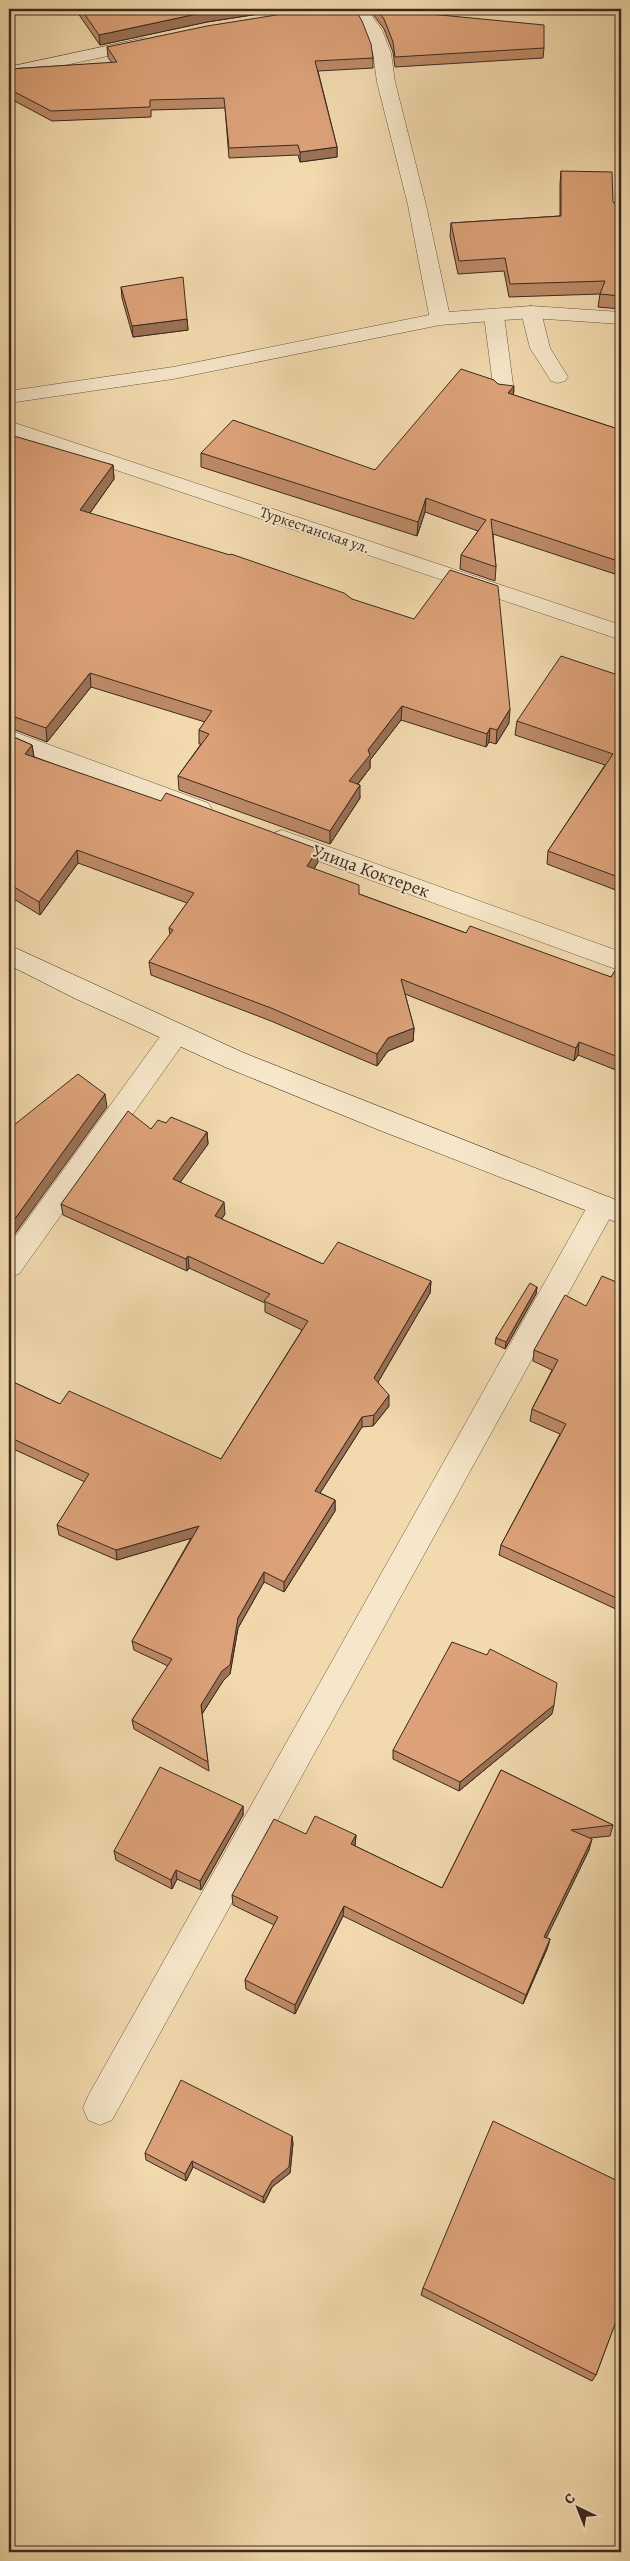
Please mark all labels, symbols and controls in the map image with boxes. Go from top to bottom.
street label: Туркестанская ул. [257,502,373,558]
street label: Улица Коктерек [309,839,433,903]
north arrow [552,2484,602,2534]
text: С [560,2489,579,2509]

